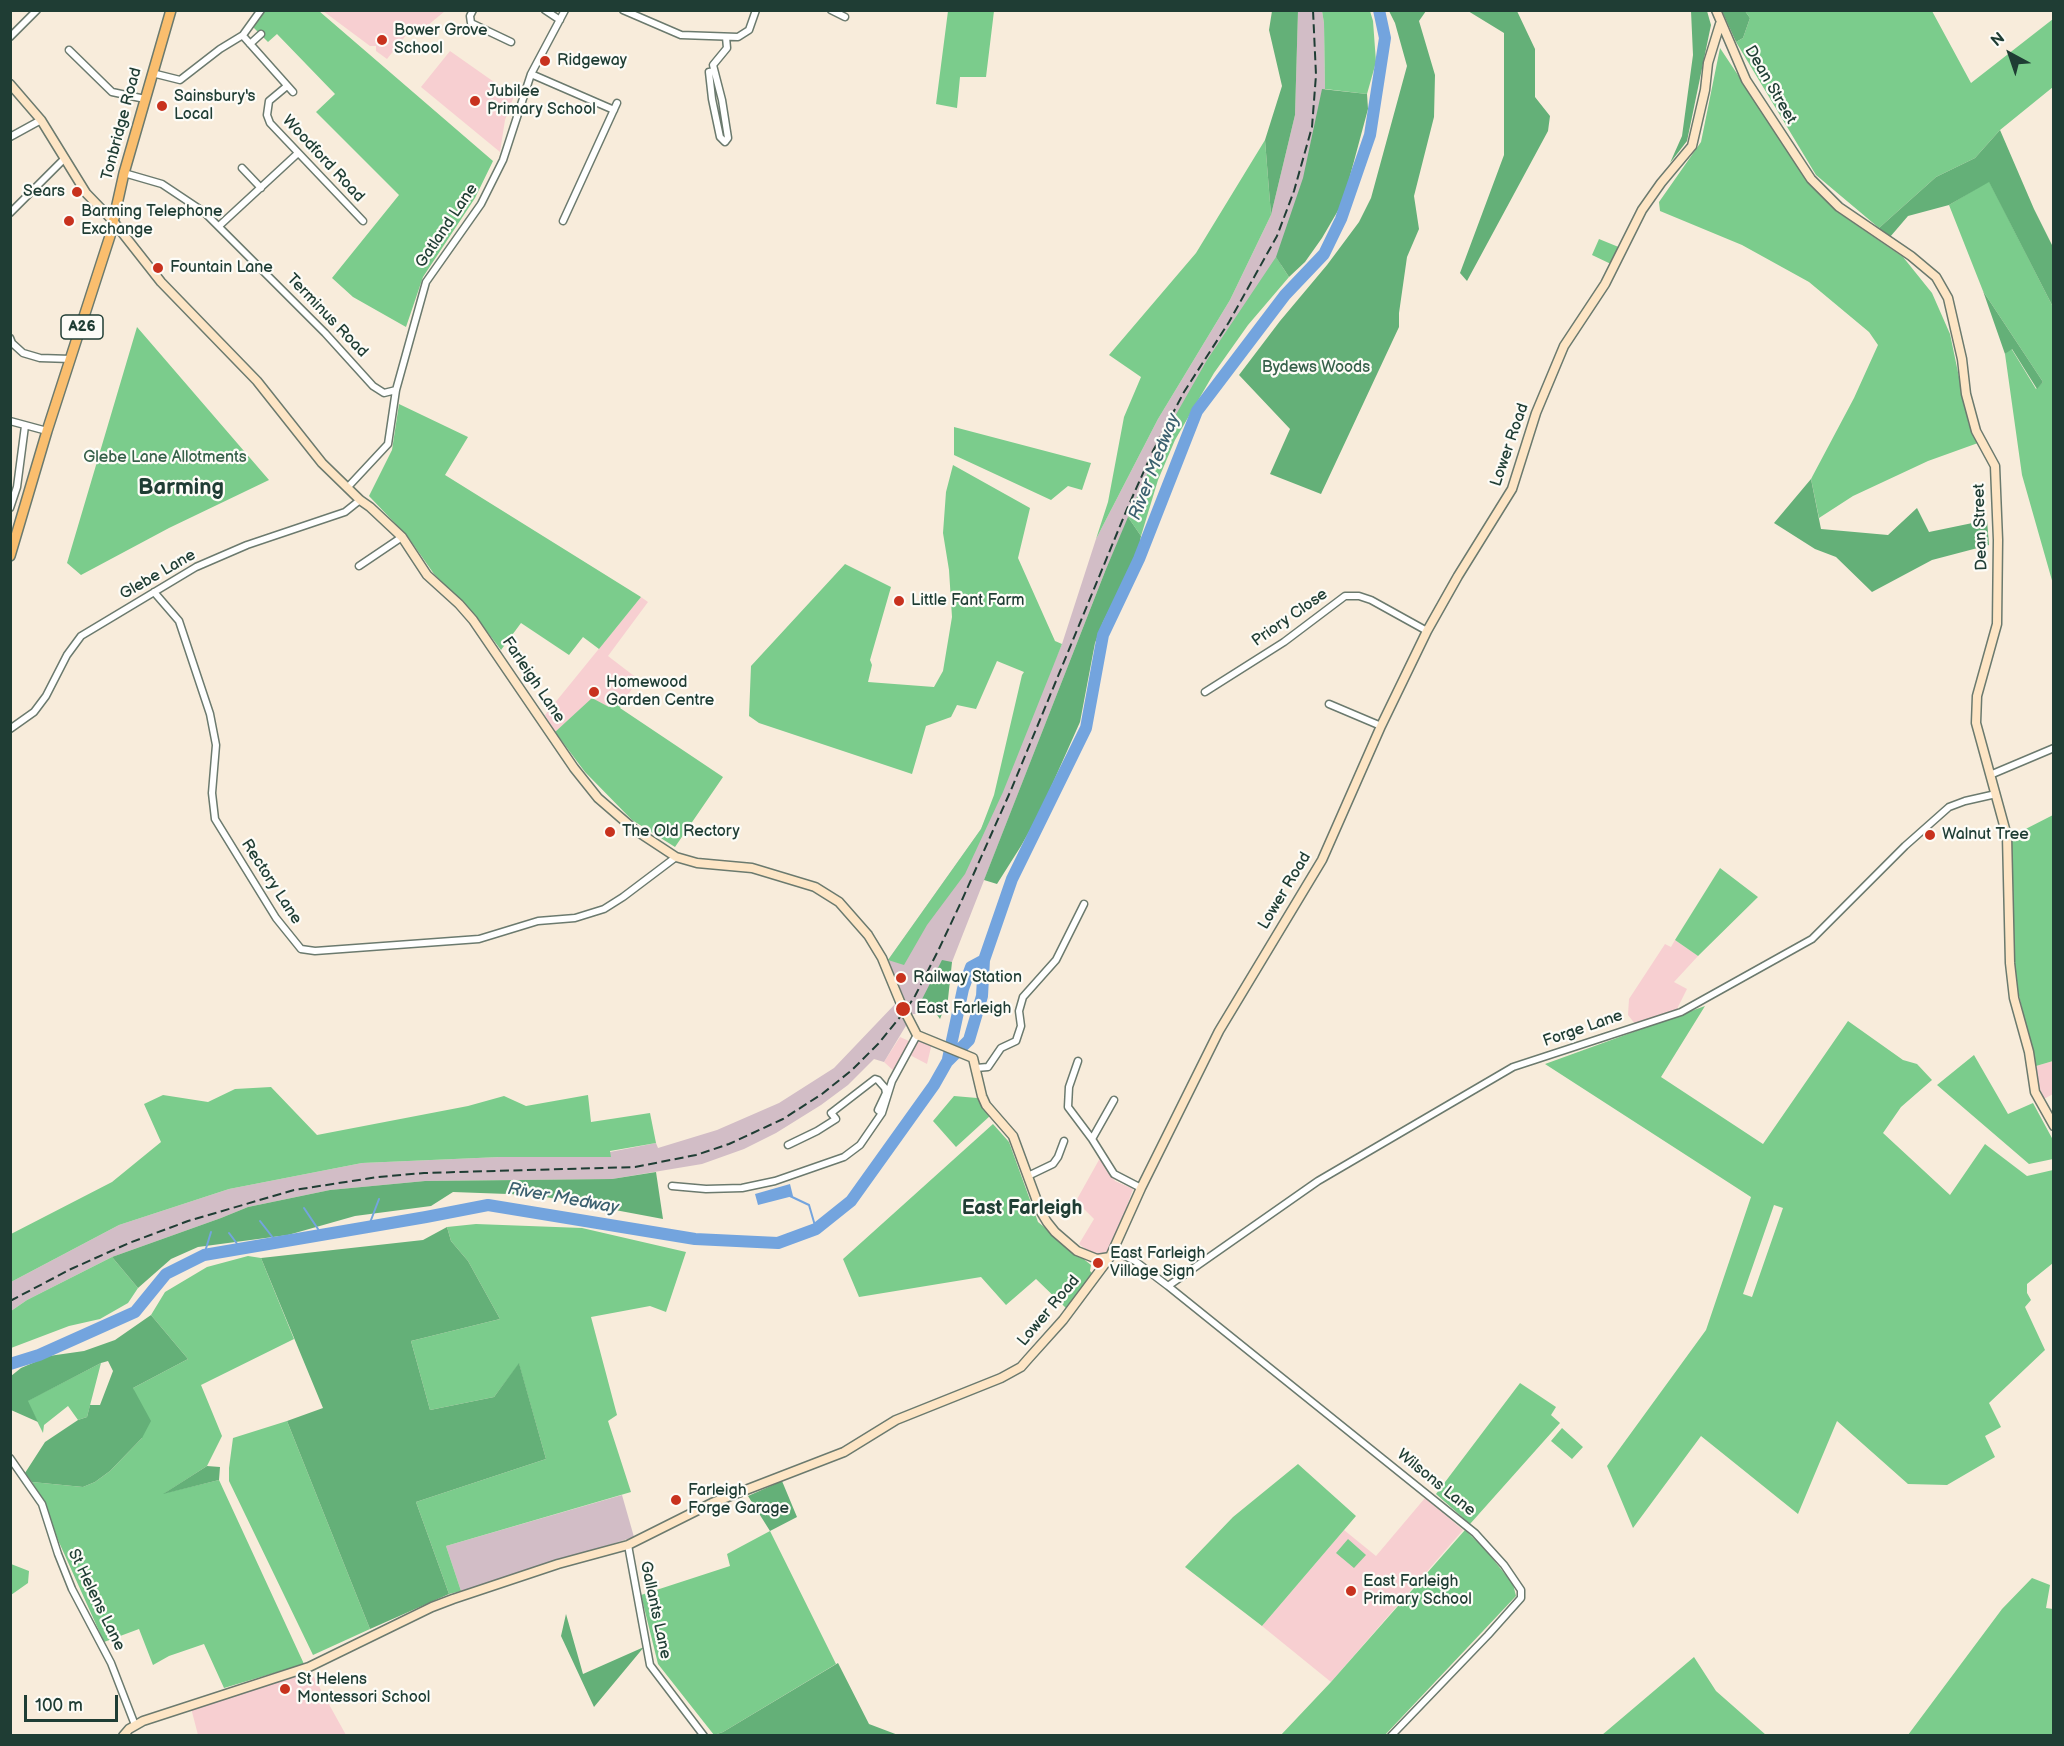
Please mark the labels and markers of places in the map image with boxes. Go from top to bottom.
place label: Bower Grove School [394,21,488,59]
marker: Bower Grove School [375,33,389,47]
place label: Ridgeway [557,51,627,71]
marker: Ridgeway [538,54,552,68]
place label: Jubilee Primary School [487,82,596,120]
place label: Sainsbury's Local [174,87,255,125]
marker: Jubilee Primary School [468,94,482,108]
marker: Sainsbury's Local [155,99,169,113]
place label: Sears [23,182,65,202]
marker: Sears [70,185,84,199]
place label: Barming Telephone Exchange [81,202,222,240]
marker: Barming Telephone Exchange [62,214,76,228]
place label: Fountain Lane [170,258,273,278]
marker: Fountain Lane [151,261,165,275]
place label: Little Fant Farm [911,591,1025,611]
marker: Little Fant Farm [892,594,906,608]
place label: Homewood Garden Centre [606,673,714,711]
marker: Homewood Garden Centre [587,685,601,699]
place label: The Old Rectory [622,822,740,842]
marker: The Old Rectory [603,825,617,839]
place label: Walnut Tree [1942,825,2029,845]
marker: Walnut Tree [1923,828,1937,842]
place label: Railway Station [913,968,1022,988]
marker: Railway Station [894,971,908,985]
place label: East Farleigh [916,999,1011,1019]
marker: East Farleigh [894,1000,912,1018]
place label: East Farleigh Village Sign [1110,1244,1205,1282]
marker: East Farleigh Village Sign [1091,1256,1105,1270]
place label: Farleigh Forge Garage [688,1481,789,1519]
marker: Farleigh Forge Garage [669,1493,683,1507]
place label: East Farleigh Primary School [1363,1572,1472,1610]
marker: East Farleigh Primary School [1344,1584,1358,1598]
place label: St Helens Montessori School [297,1670,430,1708]
marker: St Helens Montessori School [278,1682,292,1696]

